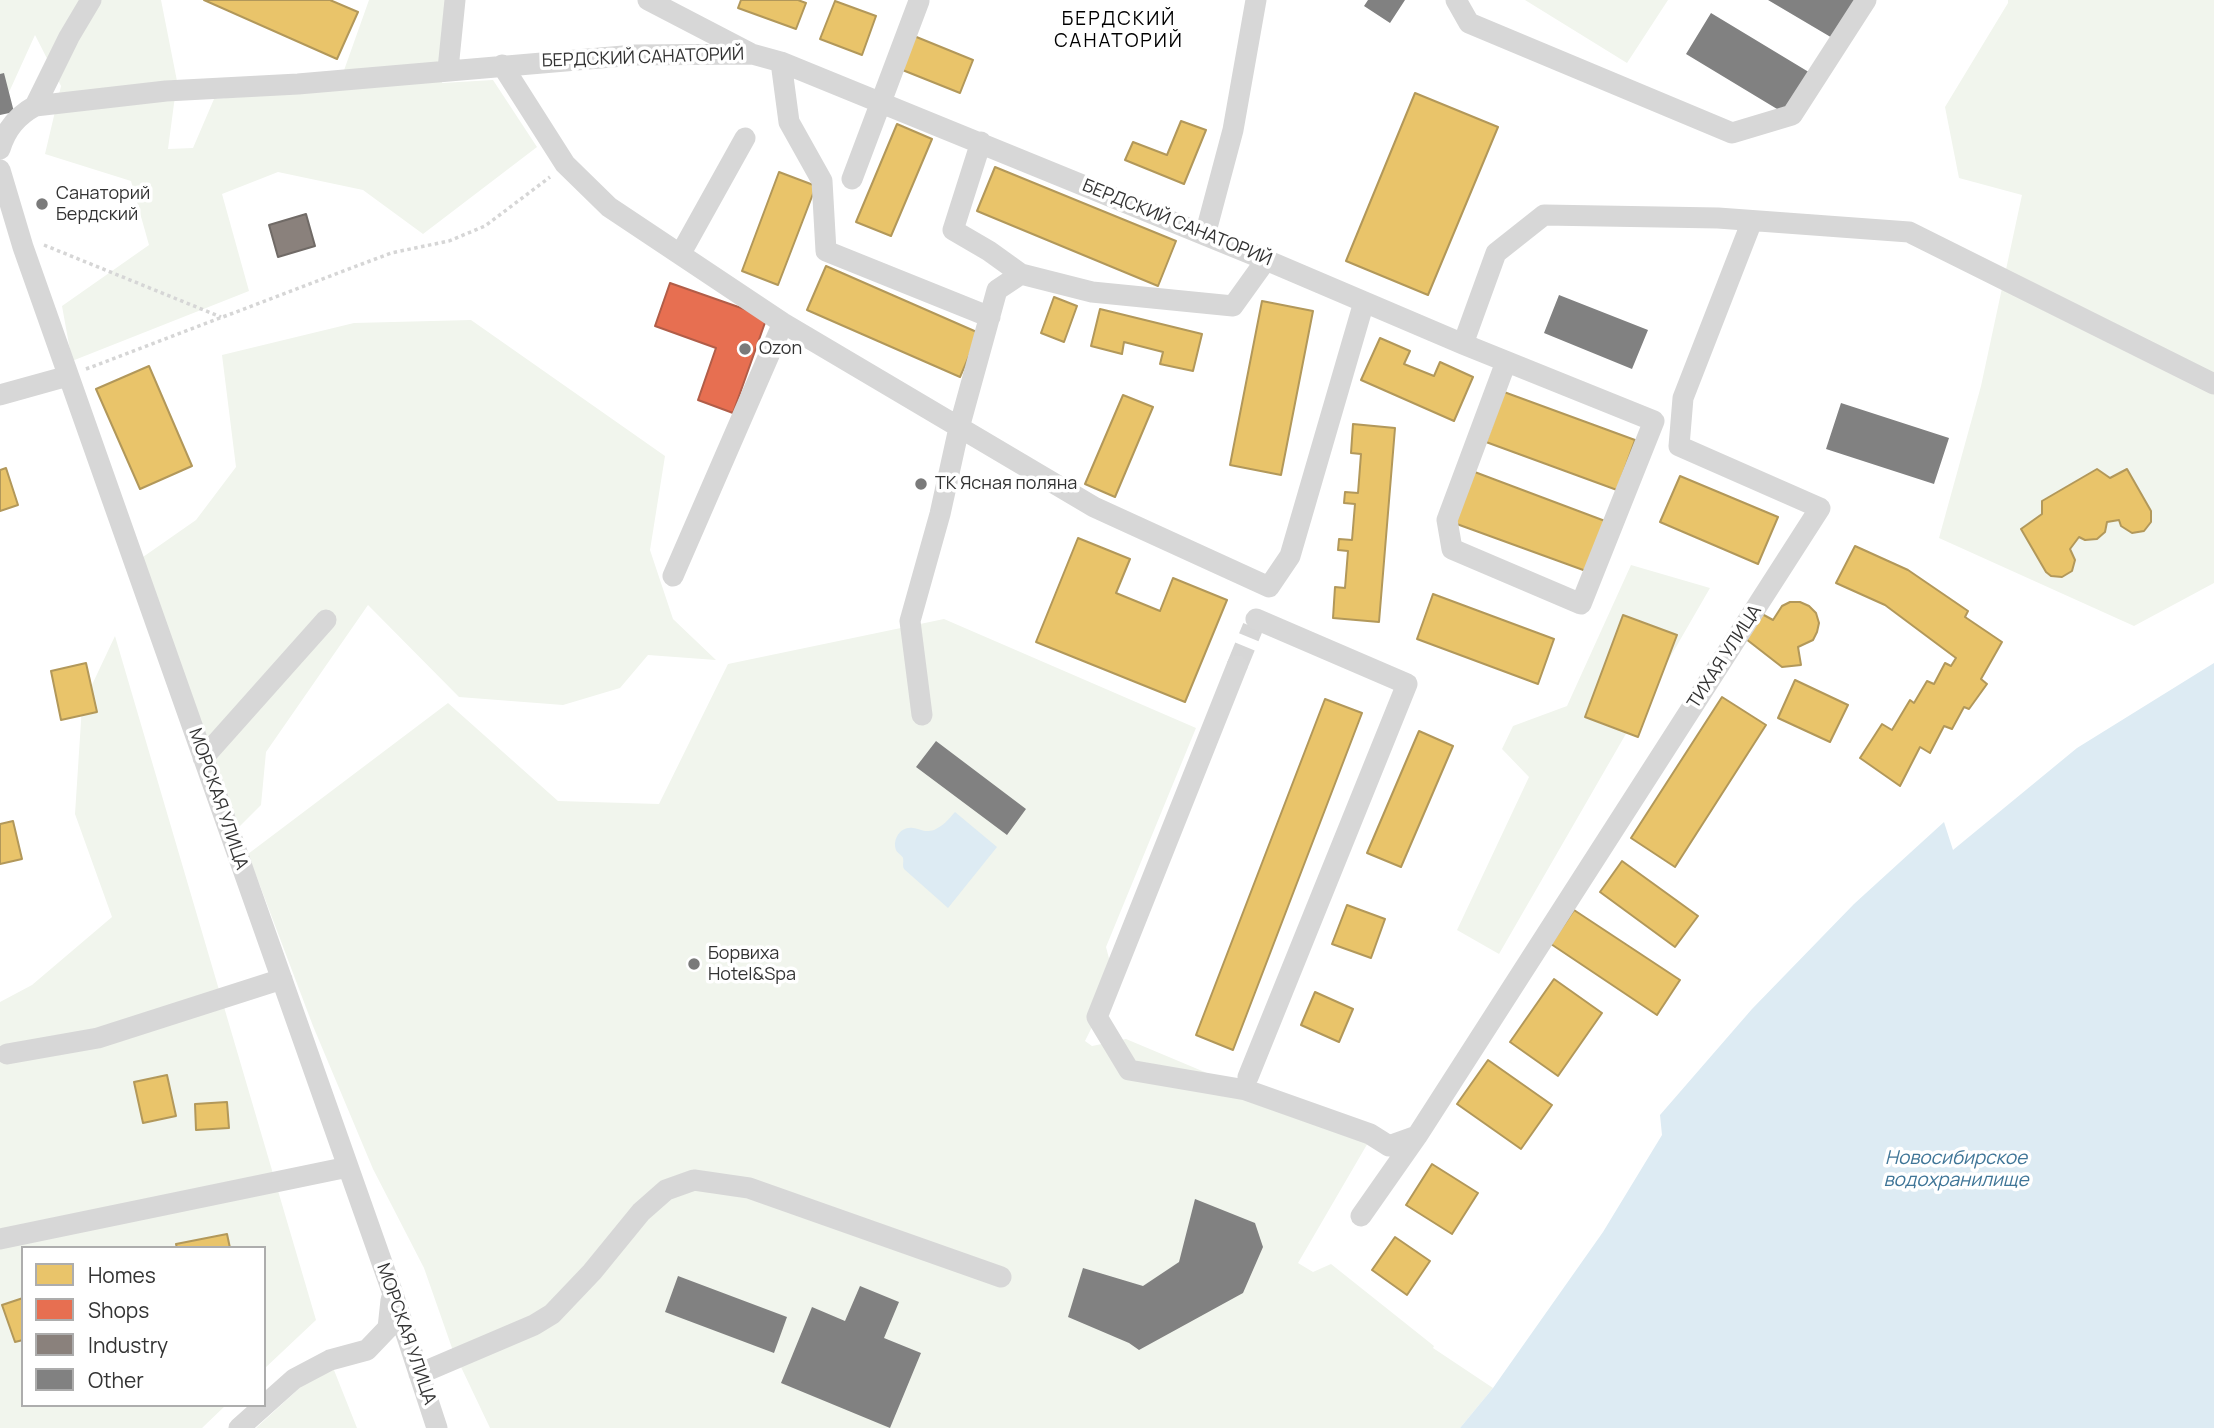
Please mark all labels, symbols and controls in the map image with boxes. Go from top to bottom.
district label: БЕРДСКИЙ САНАТОРИЙ [1055,9,1183,53]
street label: БЕРДСКИЙ САНАТОРИЙ [541,44,745,72]
street label: БЕРДСКИЙ САНАТОРИЙ [1079,175,1275,271]
place label: Санаторий Бердский [56,183,150,226]
marker: Санаторий Бердский [34,196,50,212]
place label: Ozon [759,338,802,360]
marker: Ozon [737,341,753,357]
place label: ТК Ясная поляна [935,473,1077,495]
marker: ТК Ясная поляна [913,476,929,492]
street label: ТИХАЯ УЛИЦА [1683,601,1767,713]
street label: МОРСКАЯ УЛИЦА [184,725,252,873]
place label: Борвиха Hotel&Spa [708,943,796,986]
marker: Борвиха Hotel&Spa [686,956,702,972]
water label: Новосибирское водохранилище [1883,1148,2029,1192]
legend [21,1246,266,1407]
street label: МОРСКАЯ УЛИЦА [372,1260,440,1408]
text: Homes [88,1261,156,1289]
text: Shops [88,1296,149,1324]
text: Industry [88,1331,168,1359]
text: Other [88,1366,144,1394]

